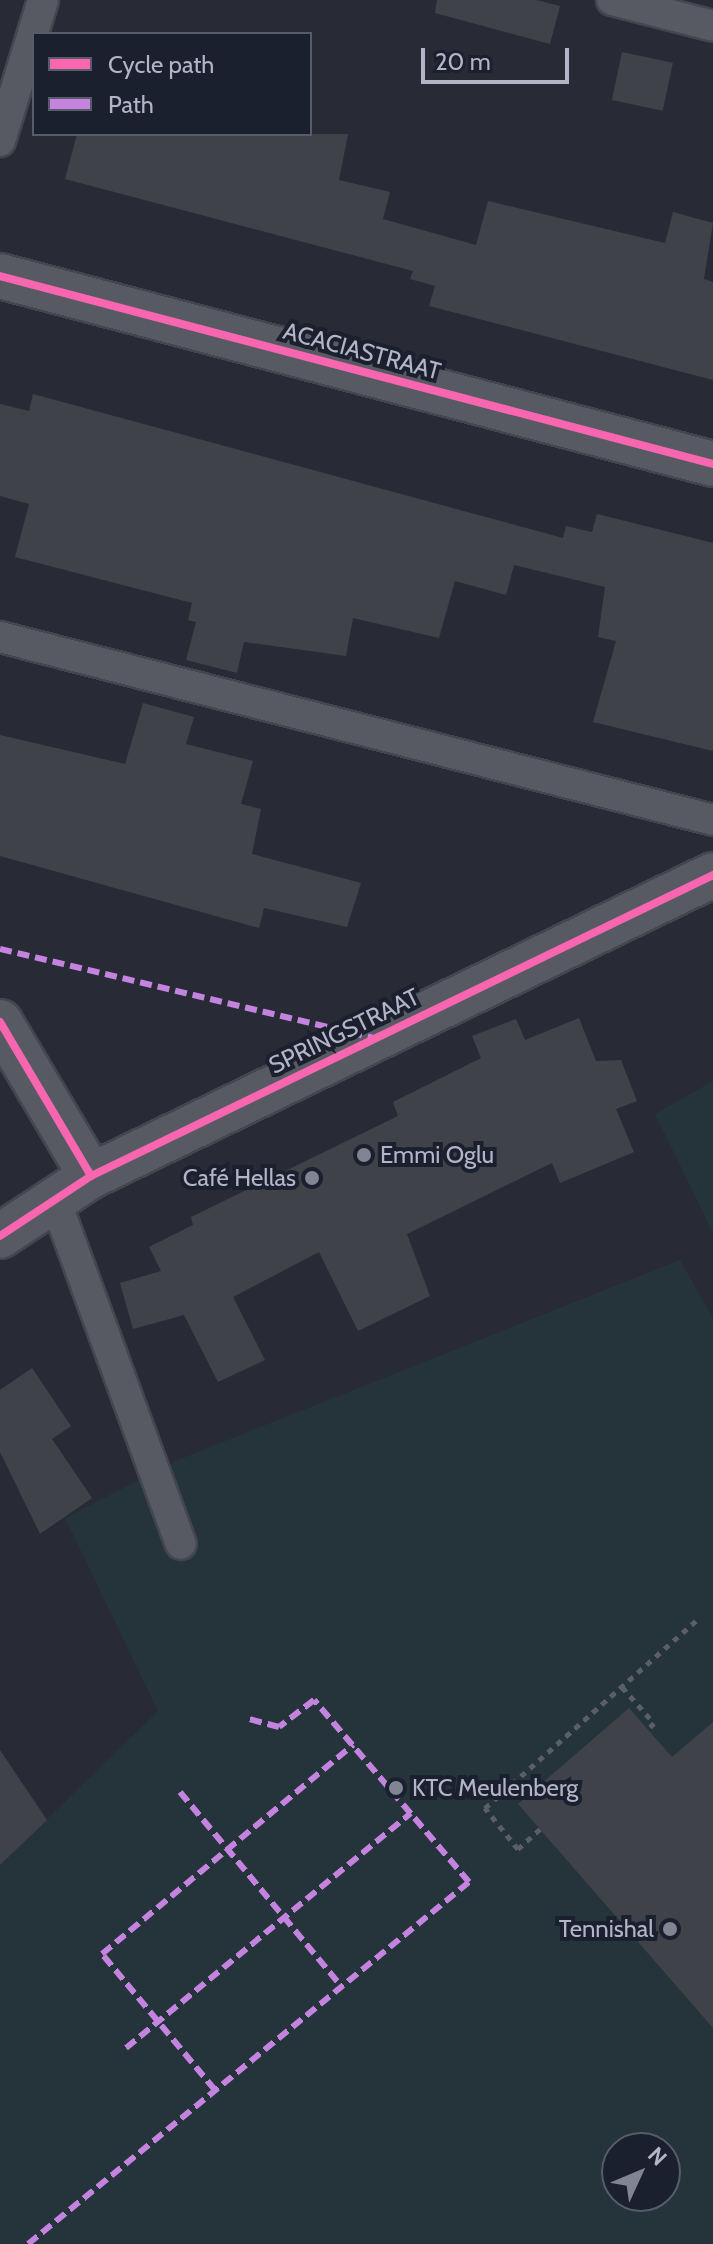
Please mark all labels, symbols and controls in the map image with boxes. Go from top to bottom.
legend [32,32,312,136]
scale bar [425,32,573,82]
text: 20 m [435,47,491,76]
text: Cycle path [108,50,214,79]
text: Path [108,90,154,119]
street label: ACACIASTRAAT [280,316,444,386]
street label: SPRINGSTRAAT [264,982,424,1080]
place label: Emmi Oglu [380,1141,494,1169]
marker: Emmi Oglu [355,1146,373,1164]
place label: Café Hellas [183,1164,296,1192]
marker: Café Hellas [303,1169,321,1187]
place label: KTC Meulenberg [412,1774,578,1802]
marker: KTC Meulenberg [387,1779,405,1797]
place label: Tennishal [559,1915,654,1943]
marker: Tennishal [661,1920,679,1938]
north arrow [601,2132,681,2212]
text: N [642,2141,672,2171]

